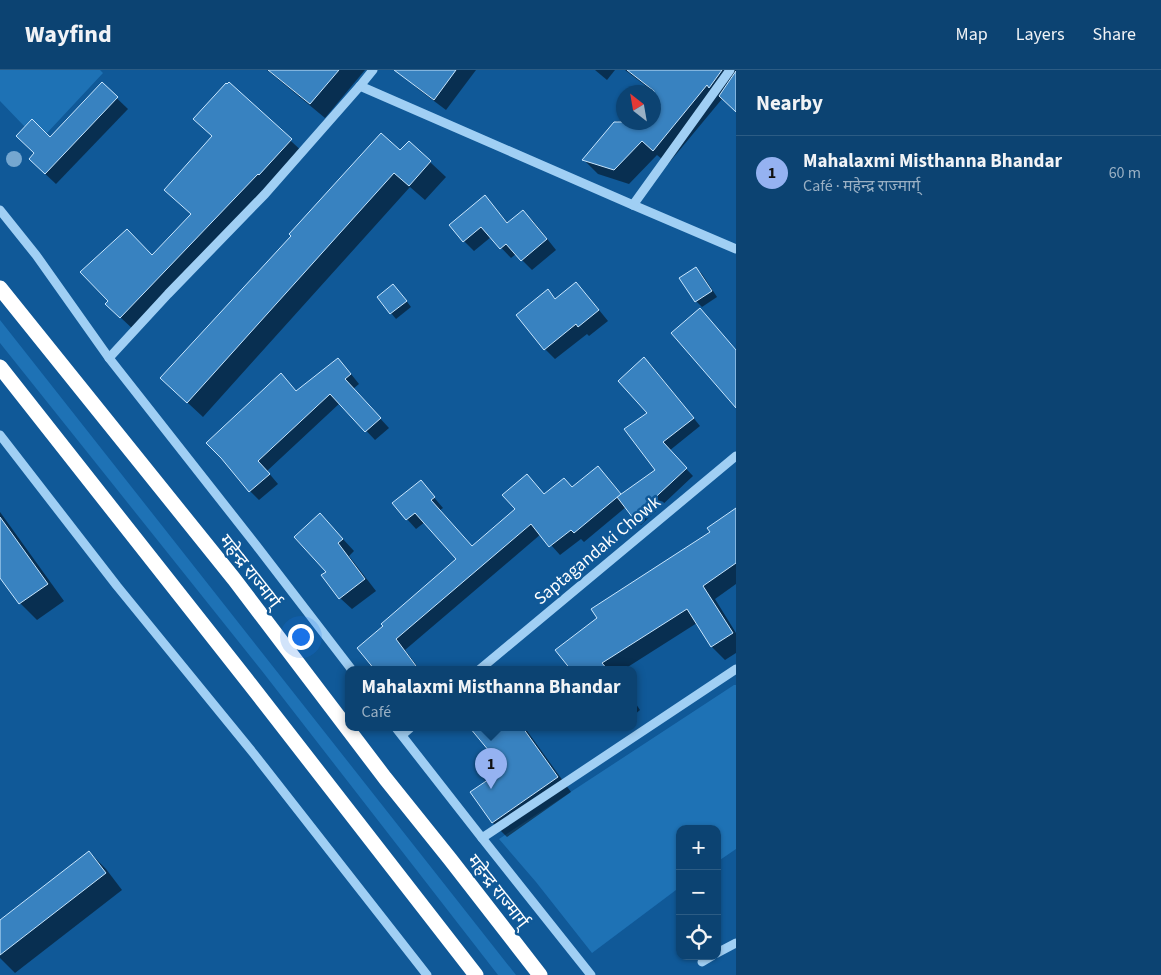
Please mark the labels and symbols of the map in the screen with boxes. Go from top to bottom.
north arrow [616,85,661,130]
street label: Saptagandaki Chowk [529,490,666,611]
street label: महेन्द्र राज्मार्ग् [213,529,288,616]
your location [288,624,314,650]
pin: 1 [475,748,507,789]
street label: महेन्द्र राज्मार्ग् [461,849,536,936]

